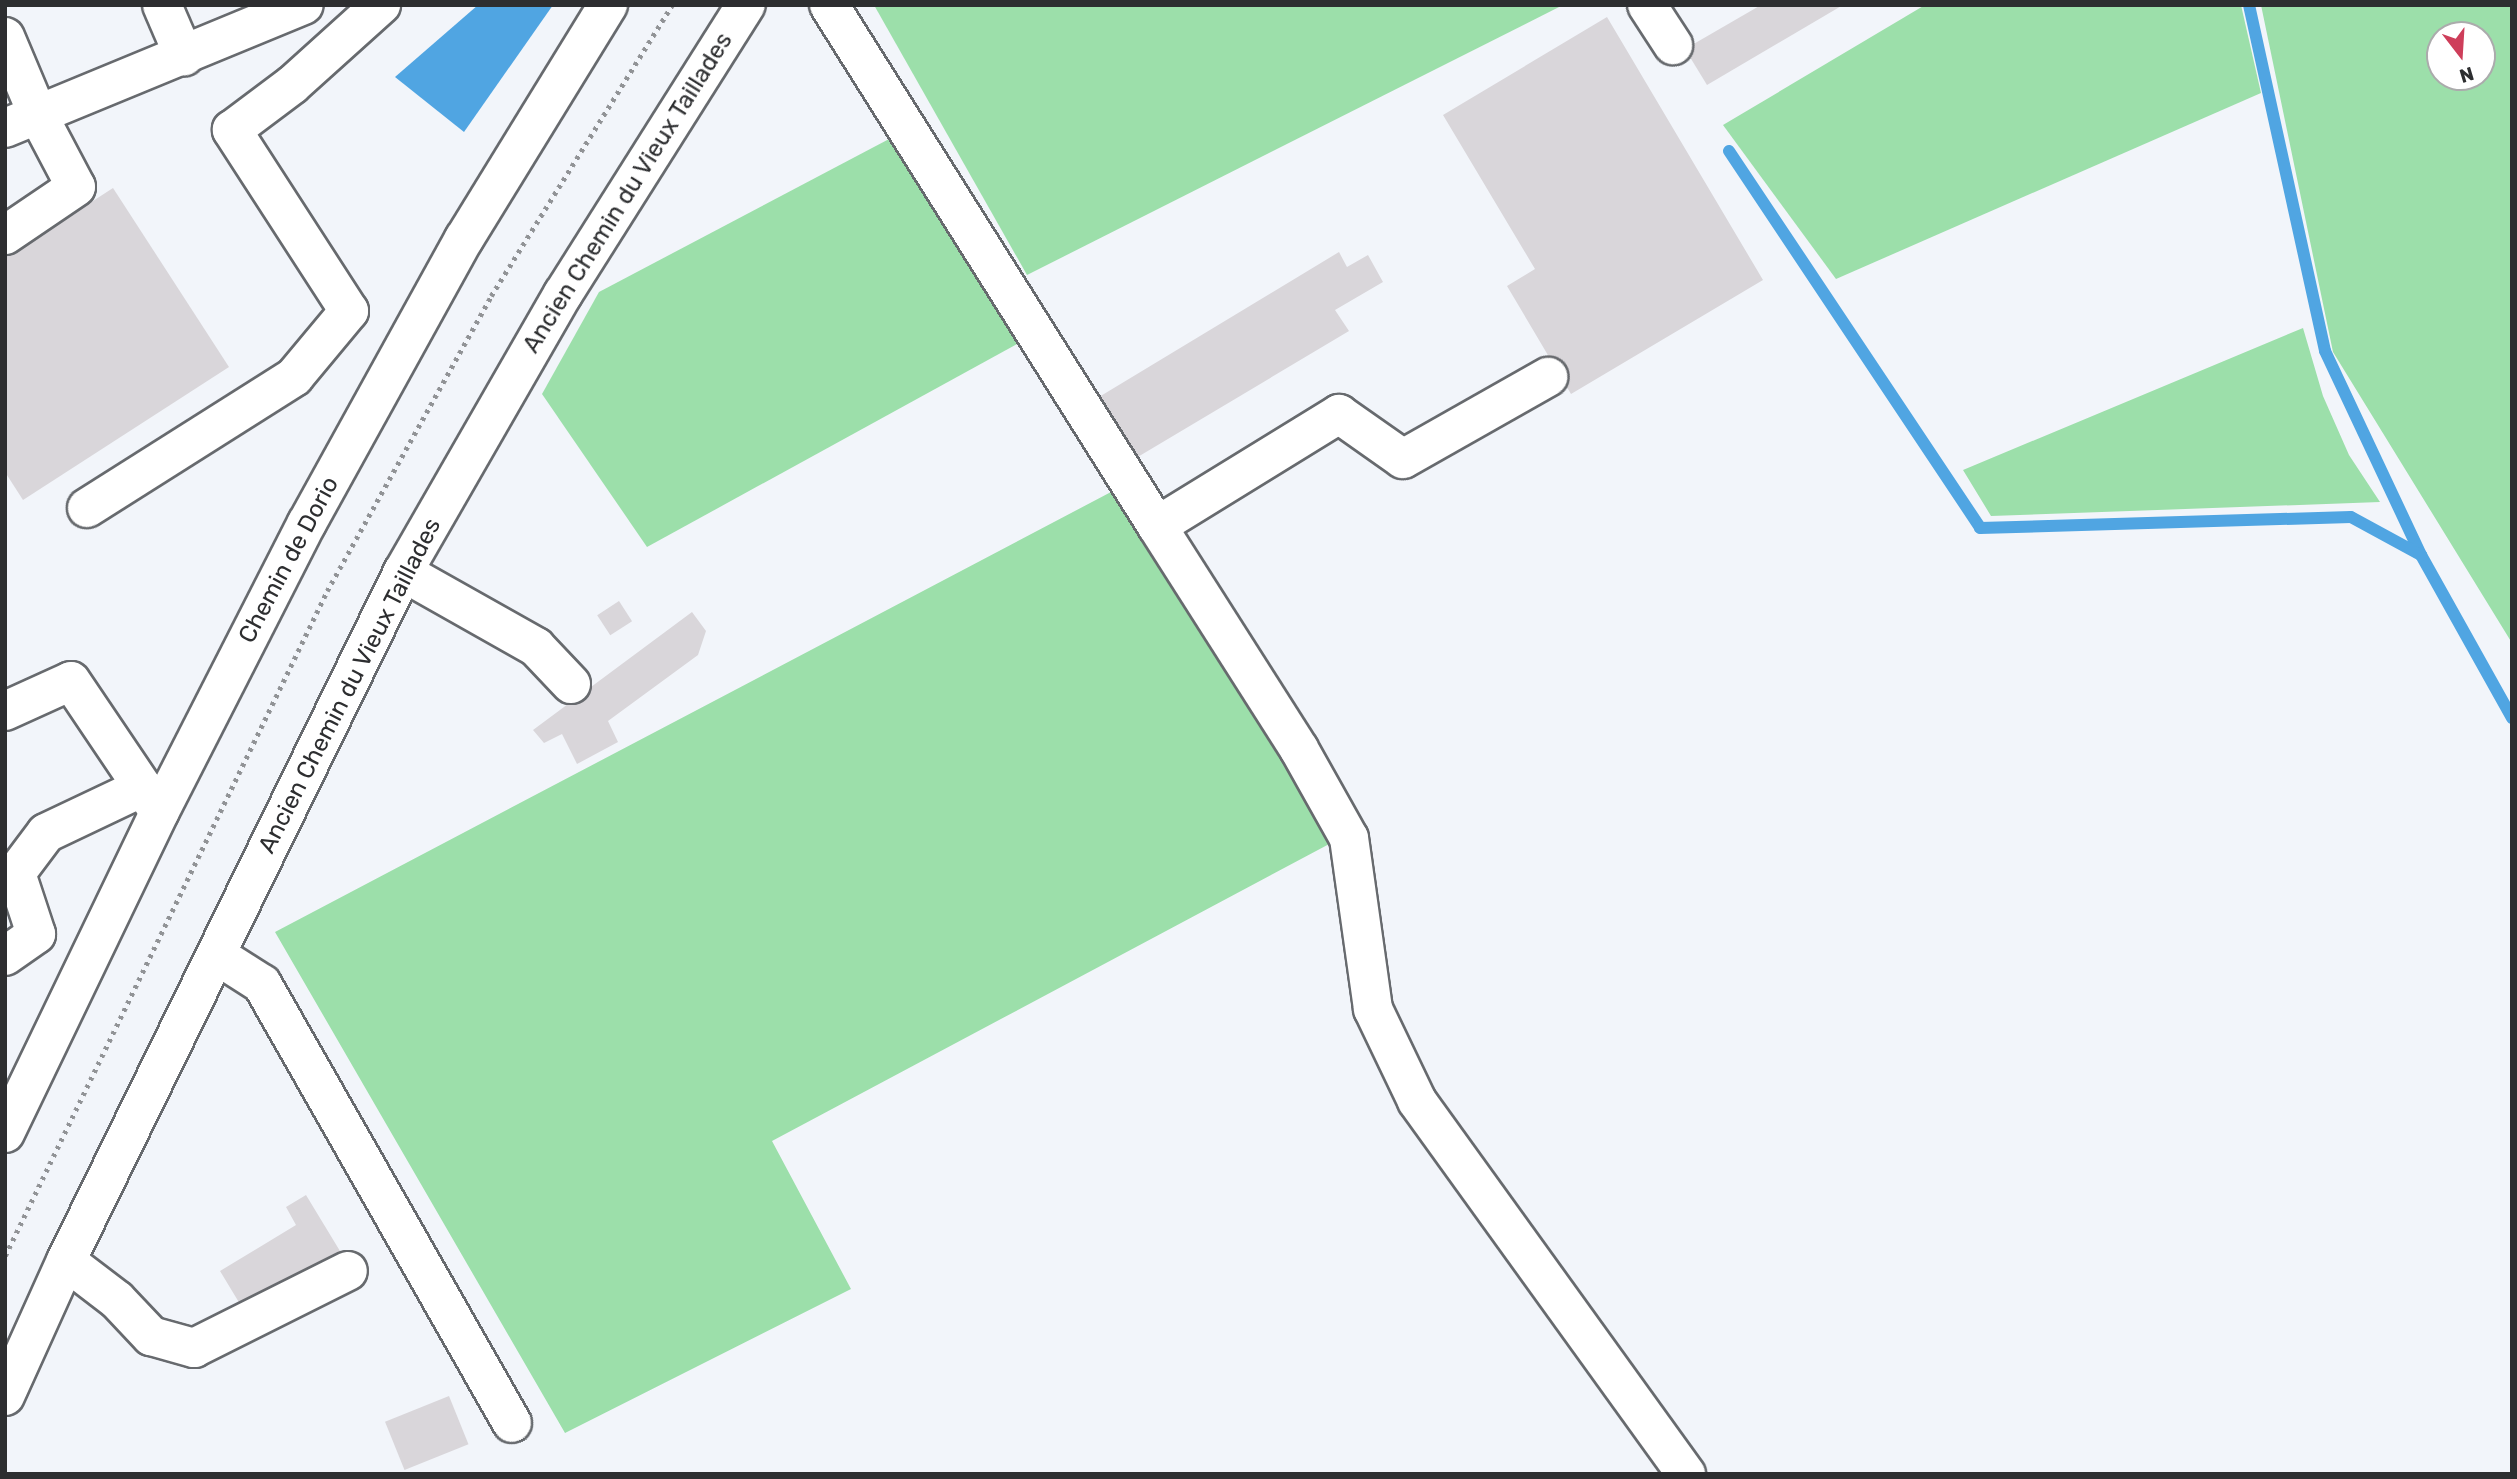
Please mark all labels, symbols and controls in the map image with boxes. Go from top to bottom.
north arrow [2426,21,2496,91]
street label: Ancien Chemin du Vieux Taillades [517,27,739,359]
text: N [2457,62,2477,88]
street label: Chemin de Dorio [233,472,345,648]
street label: Ancien Chemin du Vieux Taillades [252,513,448,859]

